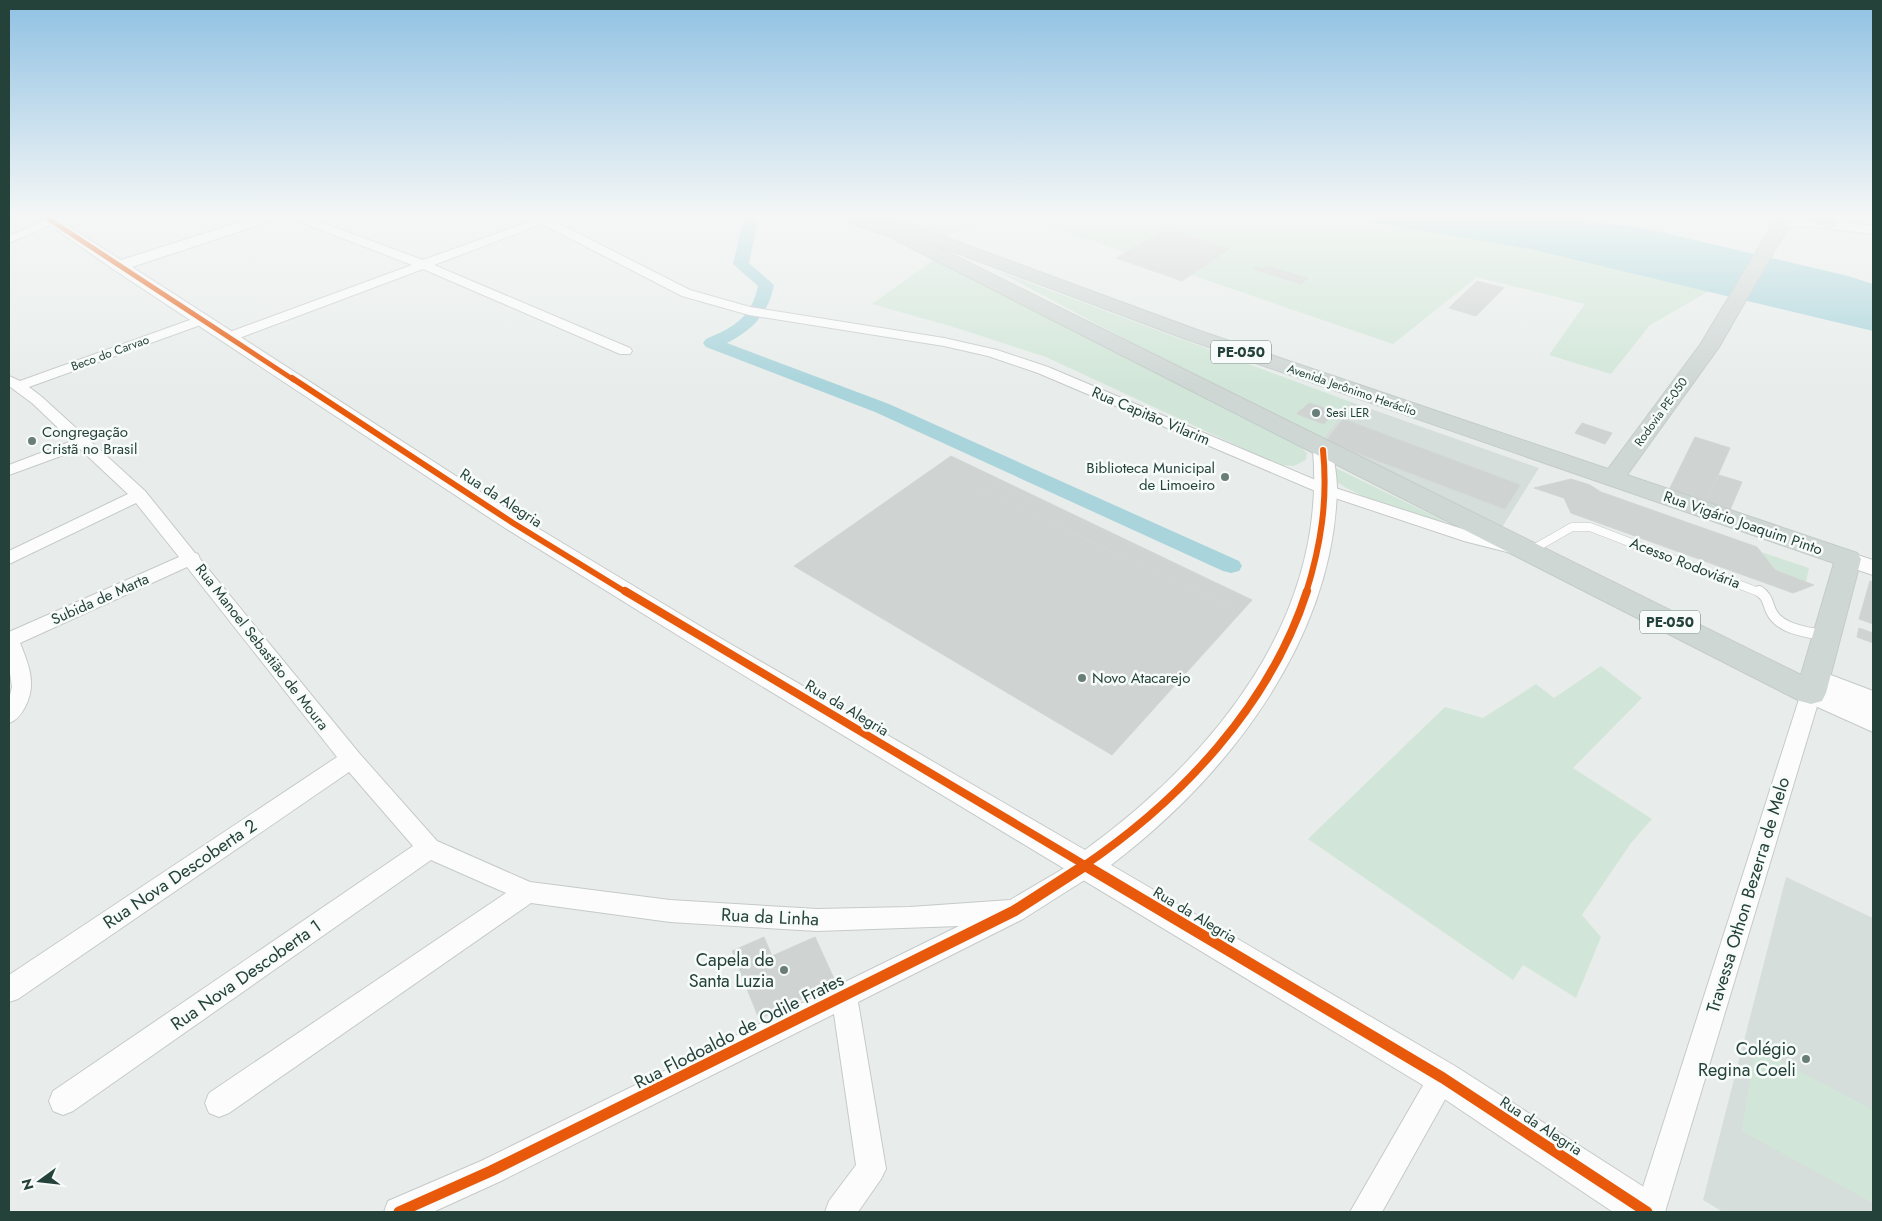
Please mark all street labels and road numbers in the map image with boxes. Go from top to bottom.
street label: Beco do Carvao [68,330,152,375]
road number: PE-050 [1211,341,1271,364]
street label: Avenida Jerônimo Heráclio [1285,359,1419,421]
street label: Rodovia PE-050 [1630,374,1692,450]
street label: Rua Capitão Vilarim [1088,381,1214,451]
street label: Rua da Alegria [456,463,546,533]
street label: Rua Vigário Joaquim Pinto [1661,485,1825,561]
street label: Acesso Rodoviária [1627,532,1743,594]
street label: Rua Manoel Sebastião de Moura [190,559,334,735]
street label: Subida de Marta [48,568,152,630]
road number: PE-050 [1640,610,1700,634]
street label: Rua da Alegria [801,674,893,742]
street label: Travessa Othon Bezerra de Melo [1700,774,1796,1016]
street label: Rua Nova Descoberta 2 [98,813,262,935]
street label: Rua da Alegria [1149,881,1241,949]
street label: Rua da Linha [720,901,820,933]
street label: Rua Nova Descoberta 1 [165,913,327,1037]
street label: Rua Flodoaldo de Odile Frates [630,967,848,1095]
street label: Rua da Alegria [1496,1091,1586,1161]

